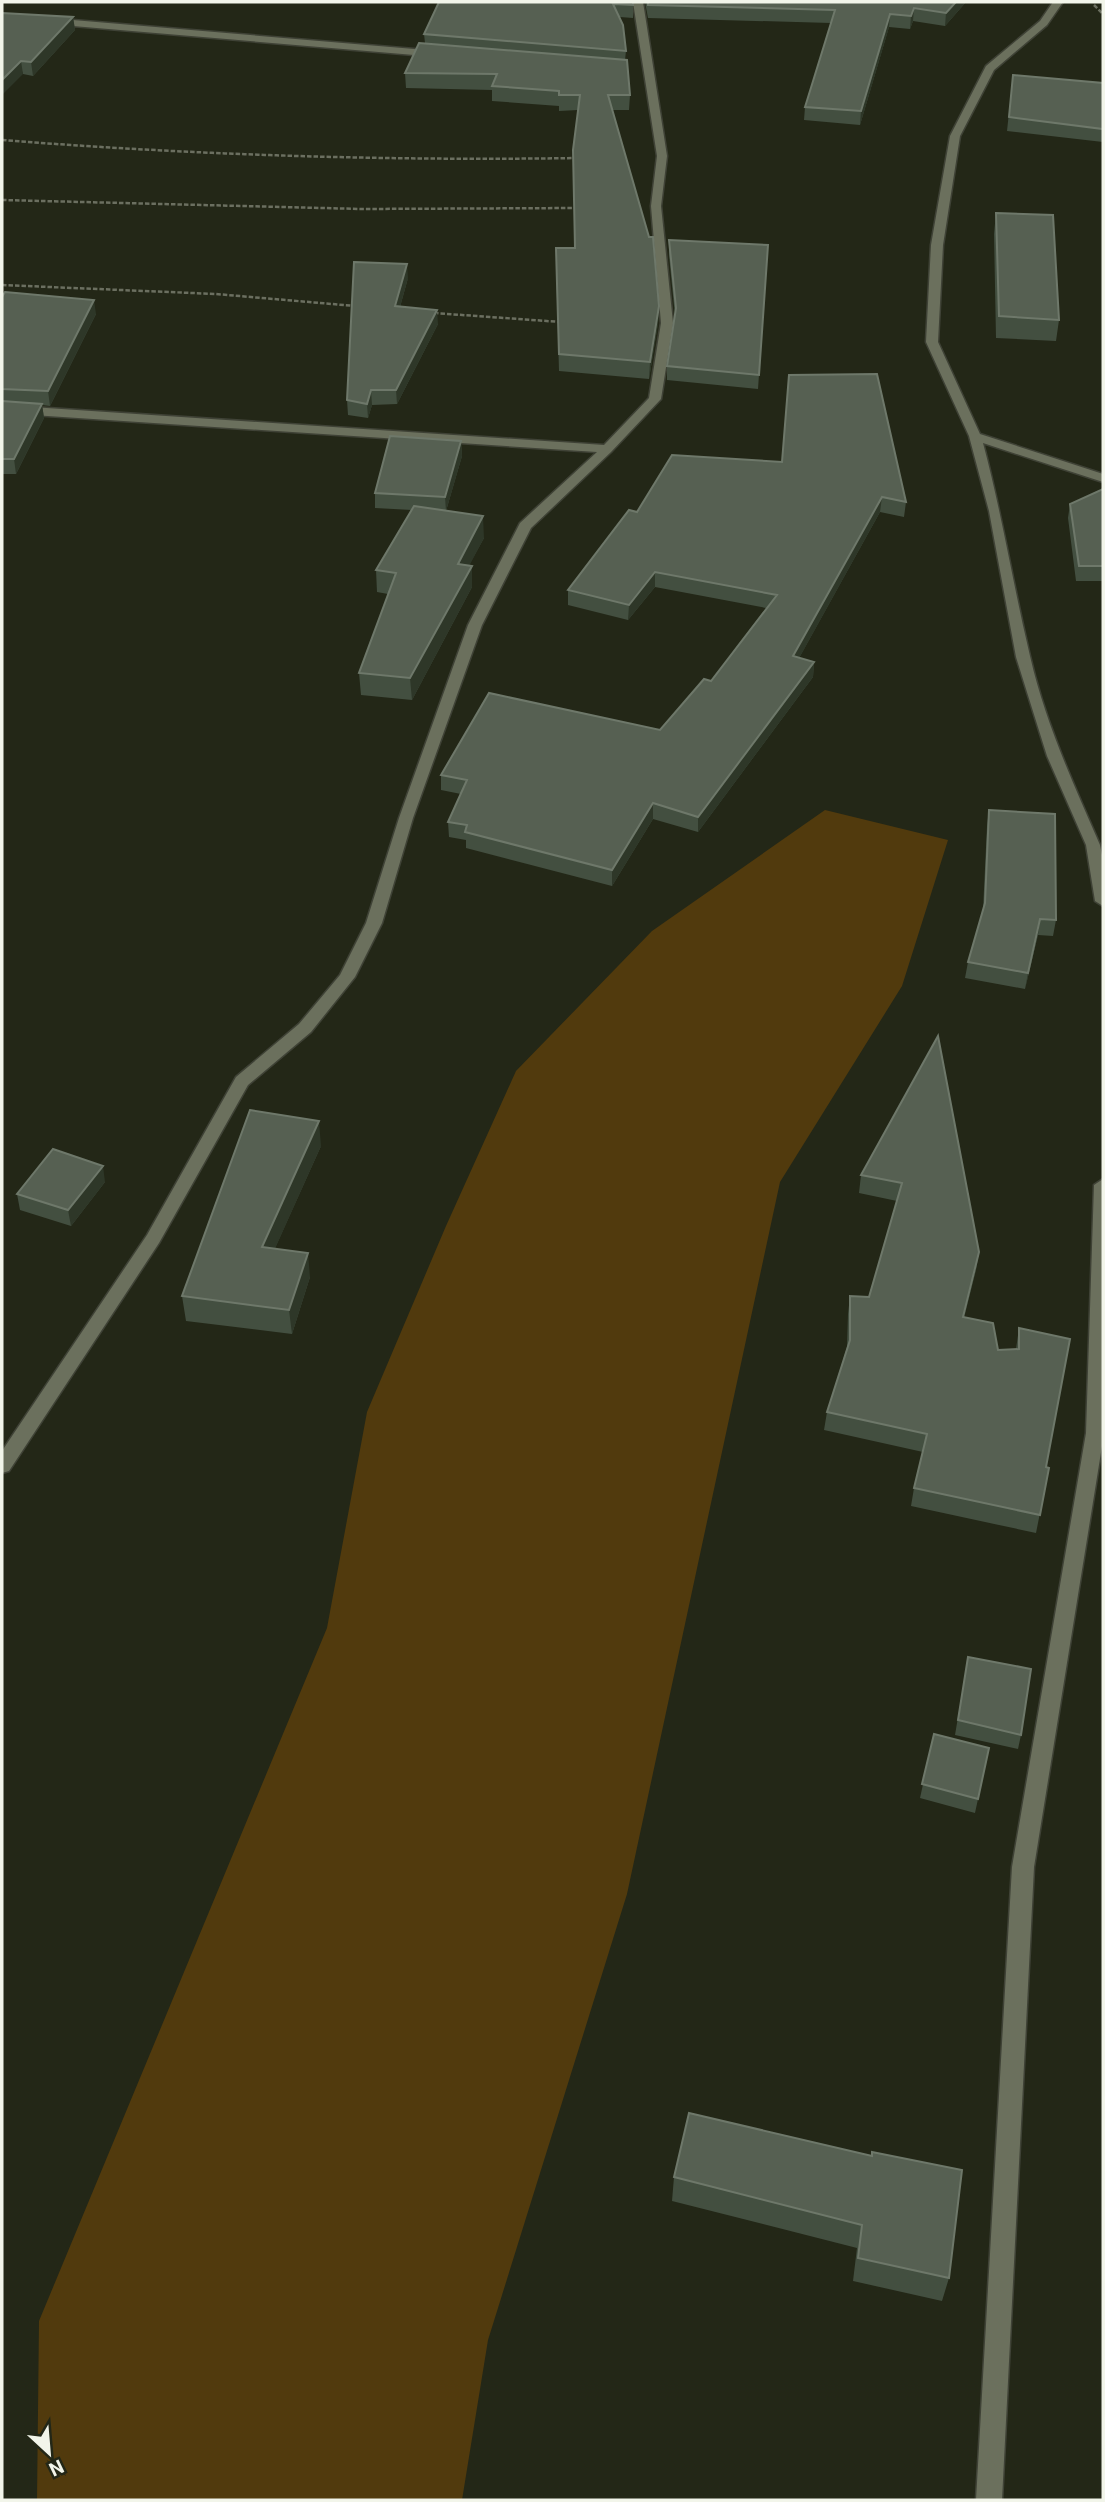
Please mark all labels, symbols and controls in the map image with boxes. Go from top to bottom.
north arrow [14,2418,84,2488]
text: N [45,2455,67,2481]

